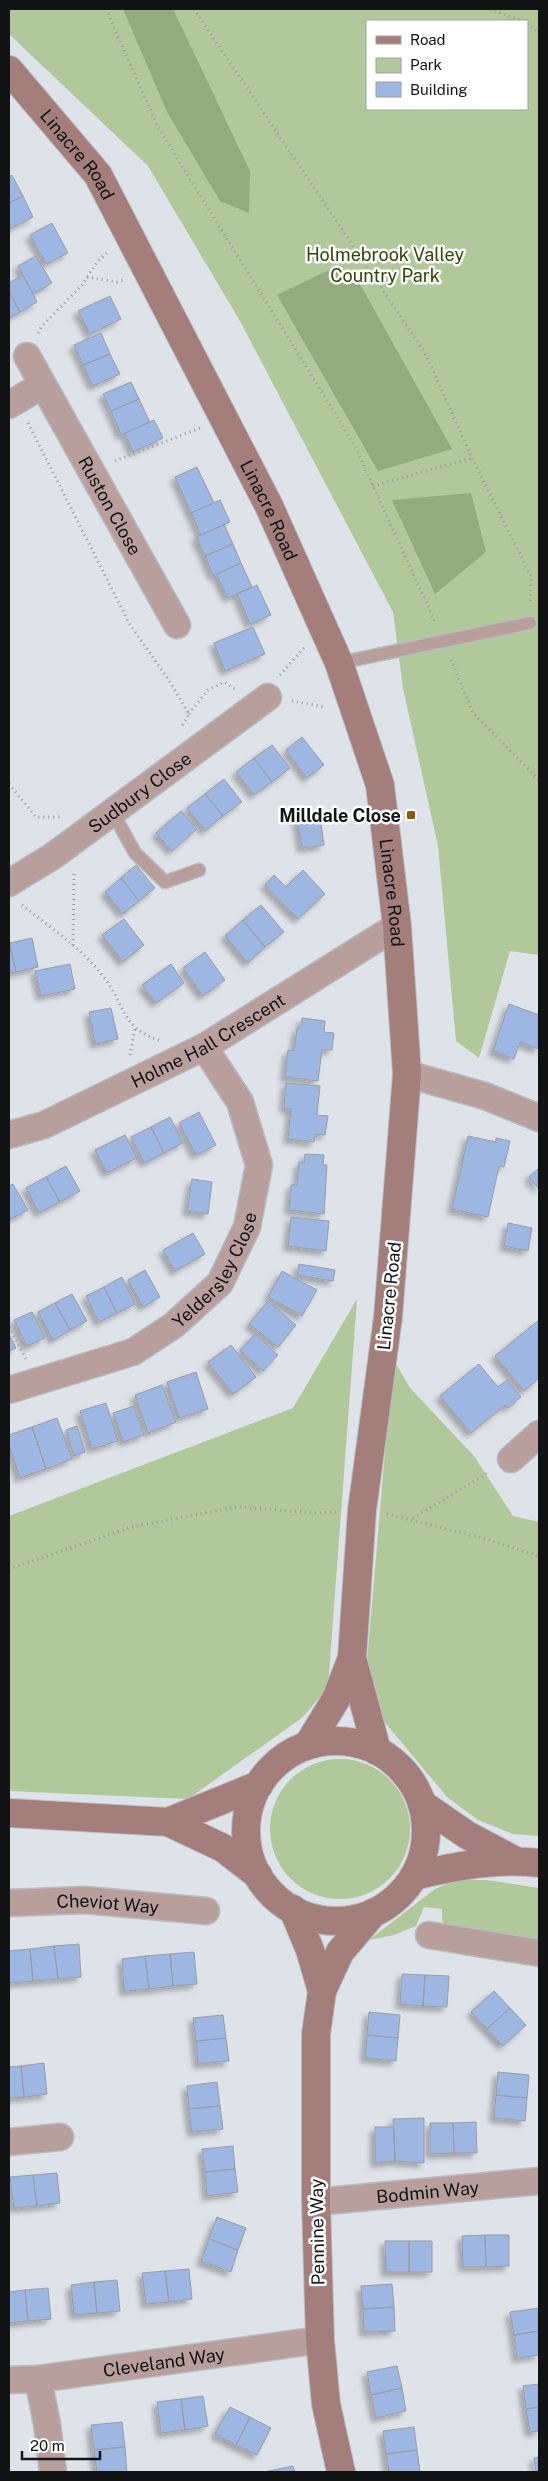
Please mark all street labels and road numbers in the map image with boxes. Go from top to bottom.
street label: Linacre Road [36,105,119,203]
street label: Ruston Close [74,452,146,558]
street label: Linacre Road [236,456,302,564]
street label: Sudbury Close [84,747,195,837]
street label: Linacre Road [376,837,409,947]
street label: Holme Hall Crescent [127,989,289,1092]
street label: Yeldersley Close [168,1211,260,1332]
street label: Linacre Road [373,1241,405,1351]
street label: Cheviot Way [56,1889,160,1917]
street label: Bodmin Way [375,2176,480,2207]
street label: Pennine Way [306,2178,328,2286]
street label: Cleveland Way [102,2343,226,2380]

